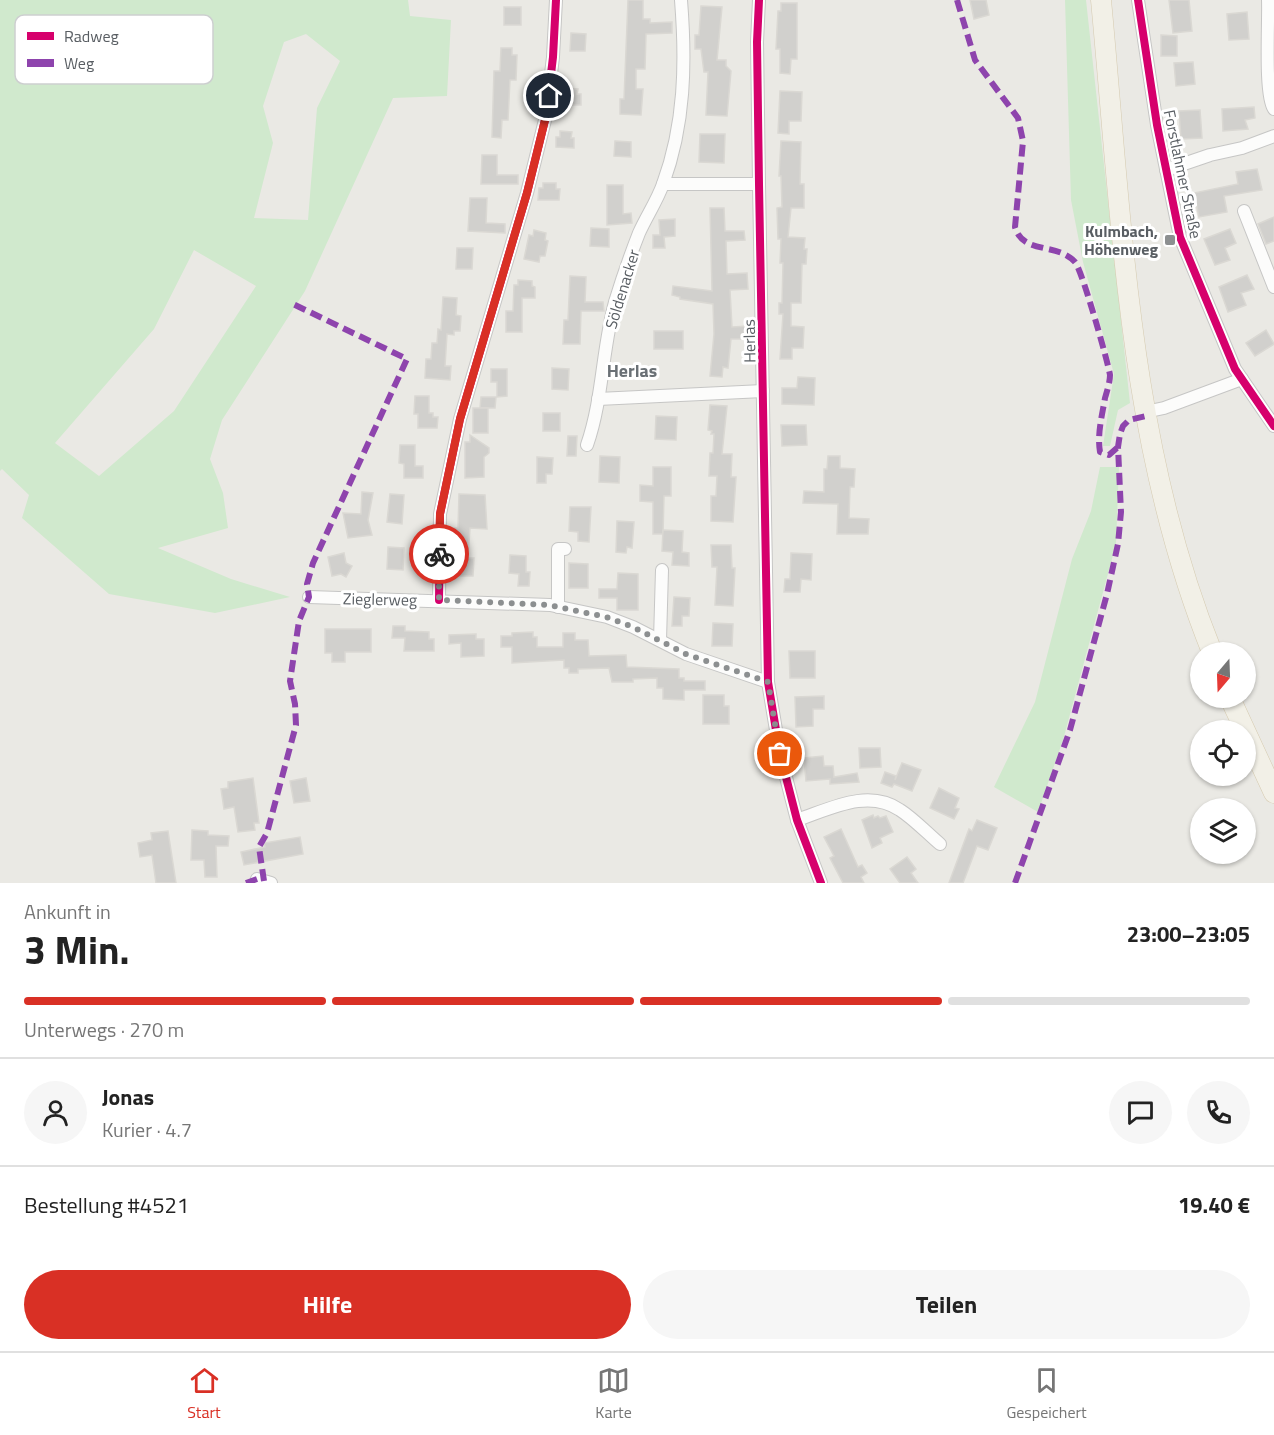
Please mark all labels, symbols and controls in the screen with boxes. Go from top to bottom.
legend [15,15,213,84]
text: Radweg [64,24,119,48]
text: Weg [64,51,94,75]
pin [523,70,574,121]
icon: home [532,79,565,112]
street label: Forstlahmer Straße [1158,107,1208,241]
place label: Kulmbach, Höhenweg [1084,219,1158,261]
marker: Kulmbach, Höhenweg [1163,233,1177,247]
street label: Söldenacker [599,246,646,332]
street label: Herlas [737,319,761,363]
district label: Herlas [607,357,657,384]
courier [409,524,469,584]
icon: bike [423,538,456,571]
street label: Zieglerweg [343,586,417,612]
north arrow [1190,642,1256,708]
map controls [1190,642,1256,864]
button: locate [1190,720,1256,786]
pin [754,728,805,779]
icon: bag [763,737,796,770]
button: layers [1190,798,1256,864]
text: Ankunft in [24,896,111,927]
text: 23:00–23:05 [1127,917,1250,951]
text: 3 Min. [24,920,130,979]
text: Unterwegs · 270 m [24,1014,184,1045]
text: Jonas [102,1080,154,1114]
button: person [24,1081,87,1144]
button: chat [1109,1081,1172,1144]
button: phone [1187,1081,1250,1144]
text: Kurier · 4.7 [102,1114,192,1145]
text: Bestellung #4521 [24,1188,189,1222]
text: 19.40 € [1178,1188,1250,1222]
button: Hilfe [24,1270,631,1339]
button: Teilen [643,1270,1250,1339]
tab: Start [187,1364,221,1424]
tab: Karte [595,1364,632,1424]
tab: Gespeichert [1006,1364,1087,1424]

